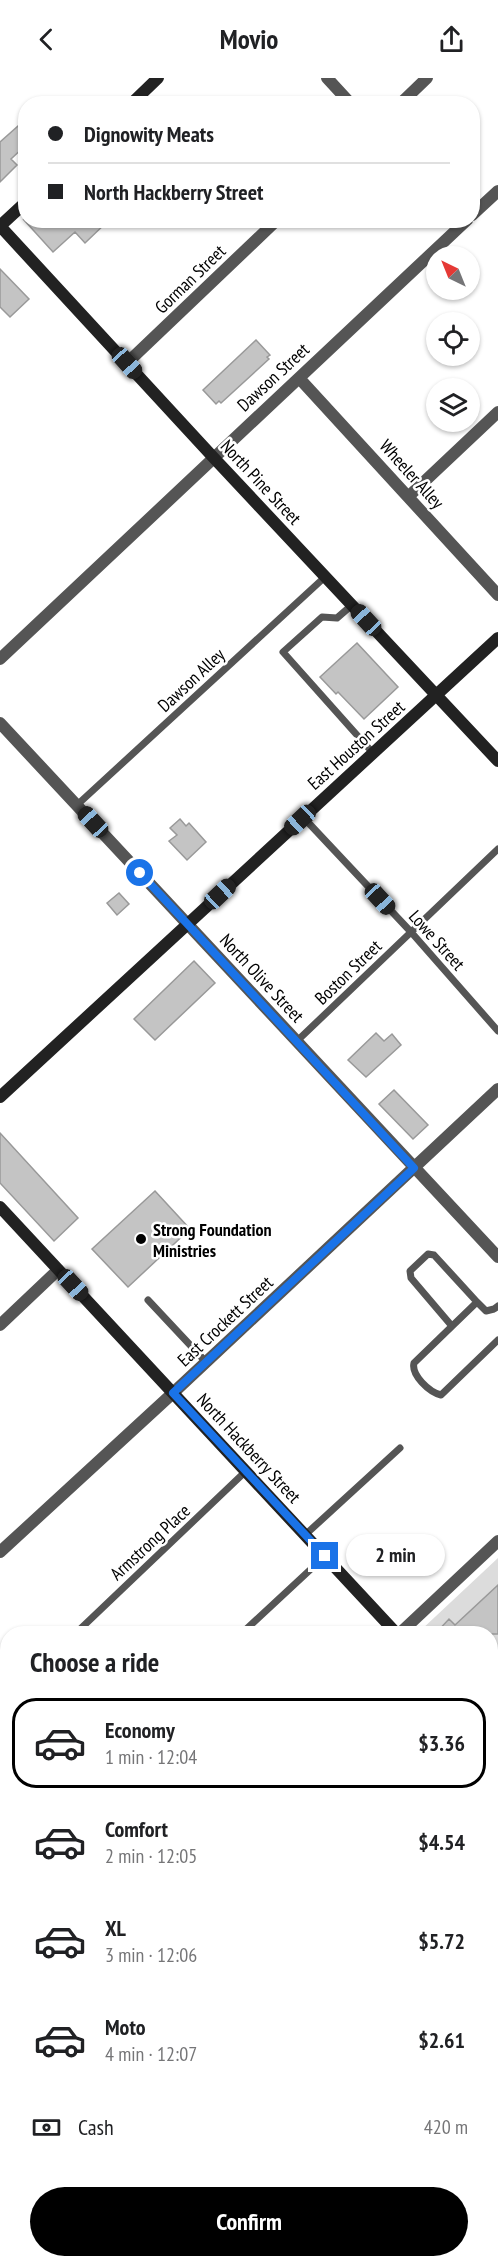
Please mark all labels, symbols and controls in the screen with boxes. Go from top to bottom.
text: Movio [220,22,278,56]
icon: back [30,23,63,56]
icon: share [435,23,468,56]
text: Dignowity Meats [84,120,214,148]
text: North Hackberry Street [84,178,263,206]
street label: Gorman Street [150,240,230,318]
north arrow [426,246,480,300]
map controls [426,246,480,432]
button: locate [426,312,480,366]
street label: Dawson Street [232,338,314,416]
car [108,344,146,382]
button: layers [426,378,480,432]
street label: North Pine Street [216,435,306,529]
street label: Wheeler Alley [375,435,449,514]
car [347,601,385,639]
street label: Dawson Alley [153,643,229,717]
street label: East Houston Street [303,695,409,795]
car [281,801,319,839]
car [74,803,112,841]
route start [126,859,153,886]
car [201,875,239,913]
car [361,880,399,918]
street label: Lowe Street [404,905,470,975]
street label: North Olive Street [215,929,309,1027]
street label: Boston Street [310,935,386,1009]
place label: Strong Foundation Ministries [153,1218,272,1262]
marker: Strong Foundation Ministries [134,1232,148,1246]
car [54,1266,92,1304]
street label: East Crockett Street [172,1271,278,1371]
street label: North Hackberry Street [192,1388,306,1508]
street label: Armstrong Place [105,1499,195,1585]
callout: 2 min [346,1535,445,1577]
route end [311,1542,338,1569]
text: 2 min [375,1542,416,1568]
text: Choose a ride [30,1645,159,1679]
icon: car [33,1716,87,1770]
text: Economy [105,1716,175,1744]
text: $3.36 [418,1729,465,1757]
text: 1 min · 12:04 [105,1744,197,1770]
icon: car [33,1815,87,1869]
text: Comfort [105,1815,168,1843]
text: $4.54 [418,1828,465,1856]
text: 2 min · 12:05 [105,1843,197,1869]
icon: car [33,1914,87,1968]
text: XL [105,1914,126,1942]
text: $5.72 [418,1927,465,1955]
text: 3 min · 12:06 [105,1942,197,1968]
icon: car [33,2013,87,2067]
text: Moto [105,2013,146,2041]
text: $2.61 [418,2026,465,2054]
text: 4 min · 12:07 [105,2041,197,2067]
icon: cash [30,2111,63,2144]
text: Cash [78,2113,114,2141]
text: 420 m [424,2114,468,2140]
button: Confirm [30,2187,468,2256]

